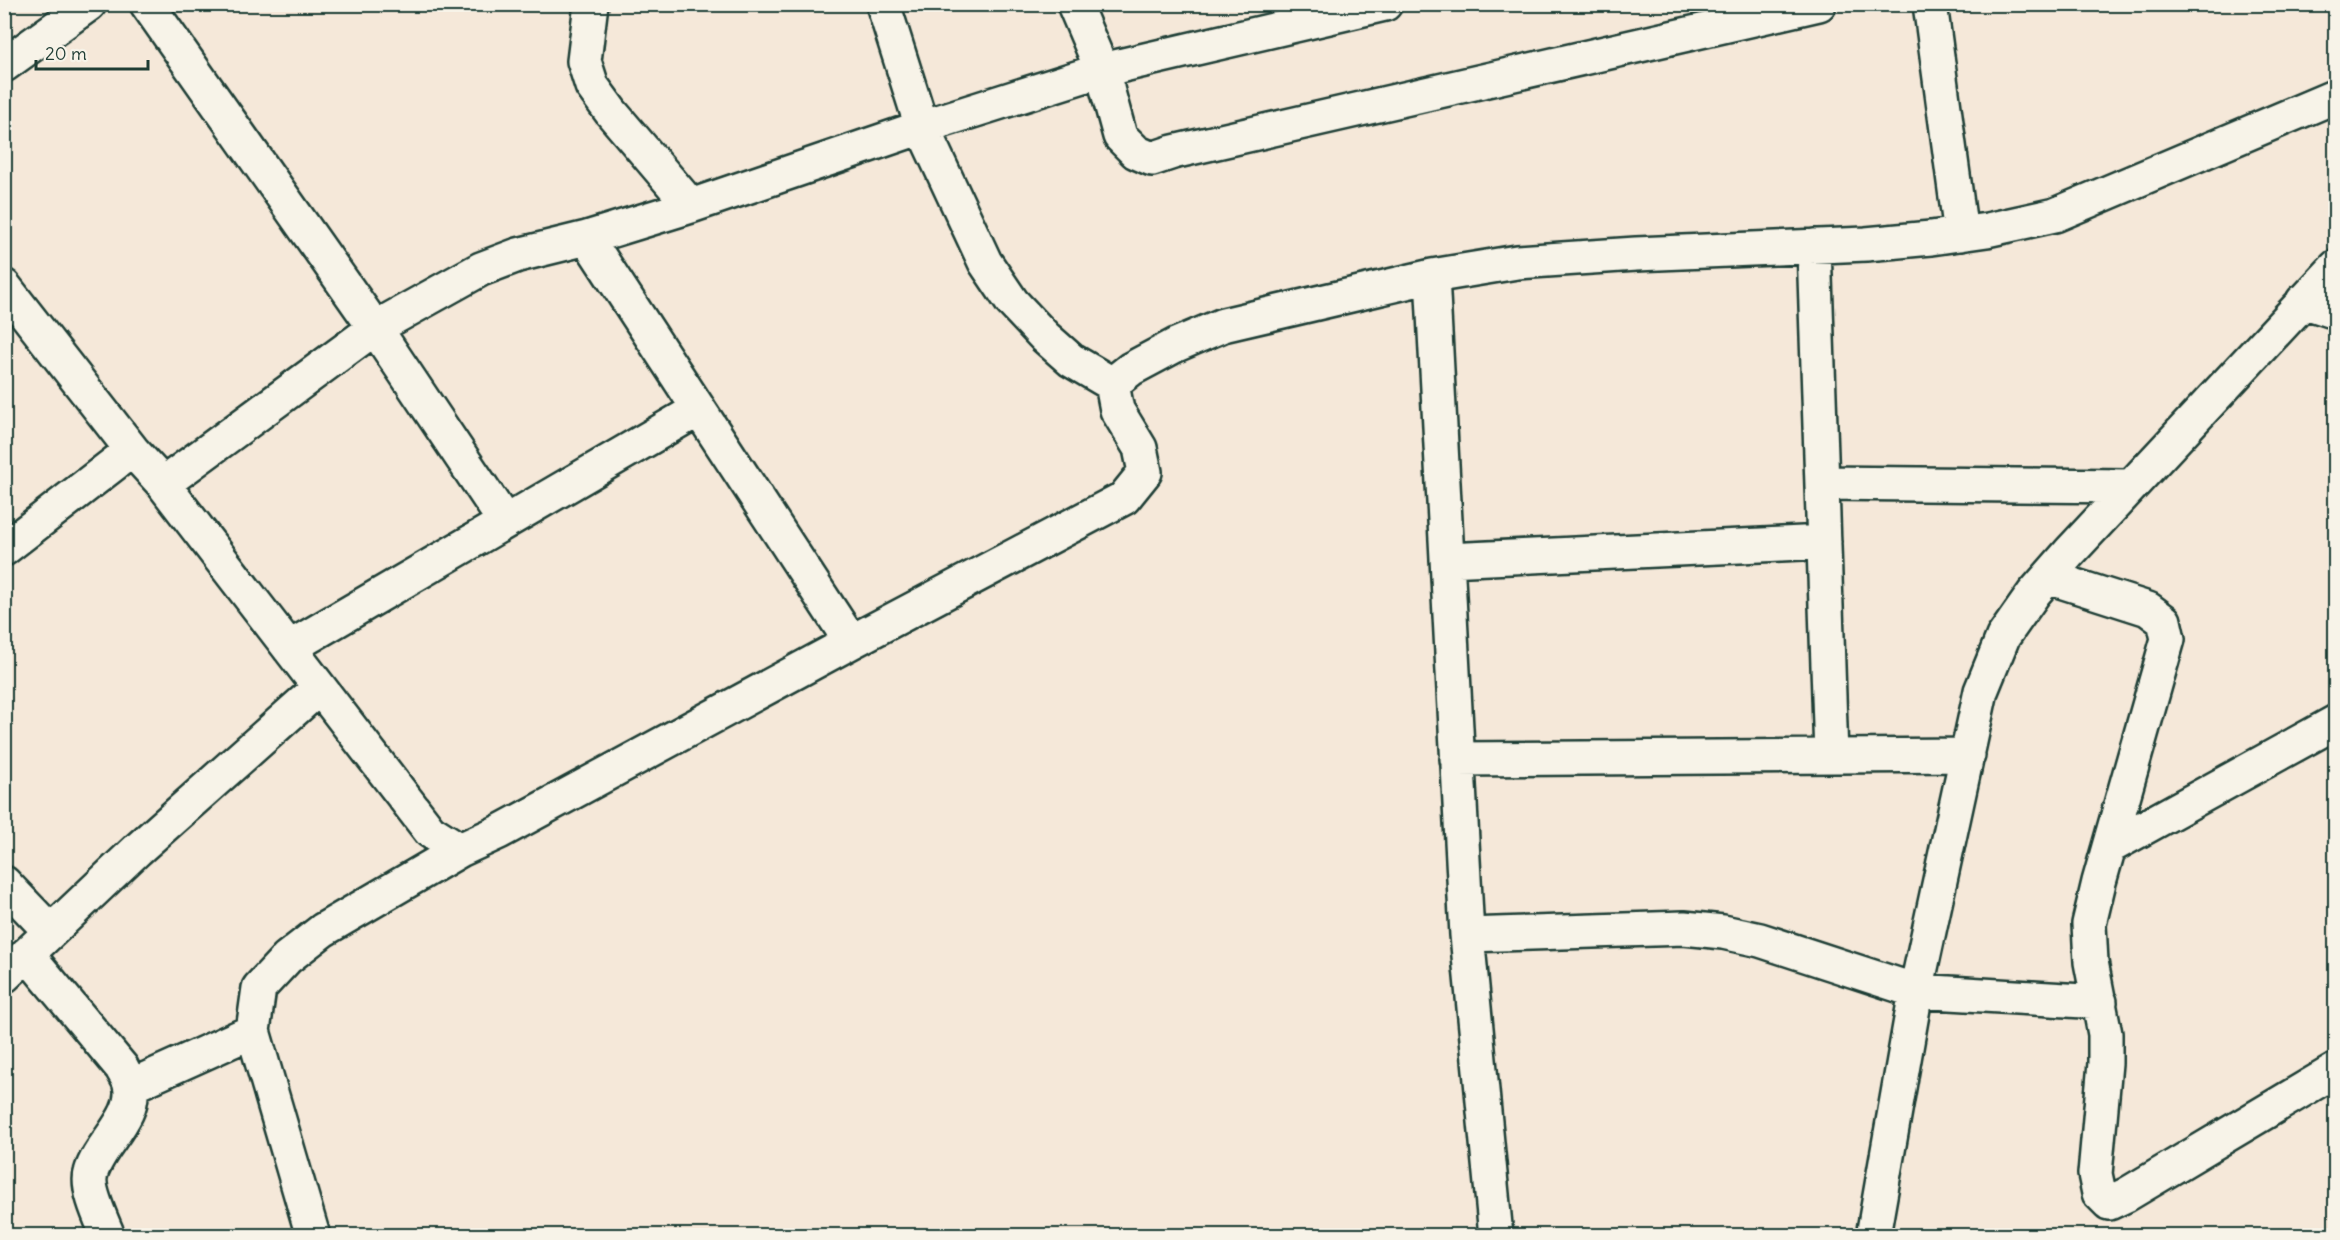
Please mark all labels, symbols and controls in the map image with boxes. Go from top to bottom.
scale bar [36,33,148,71]
text: 20 m [45,42,87,65]

